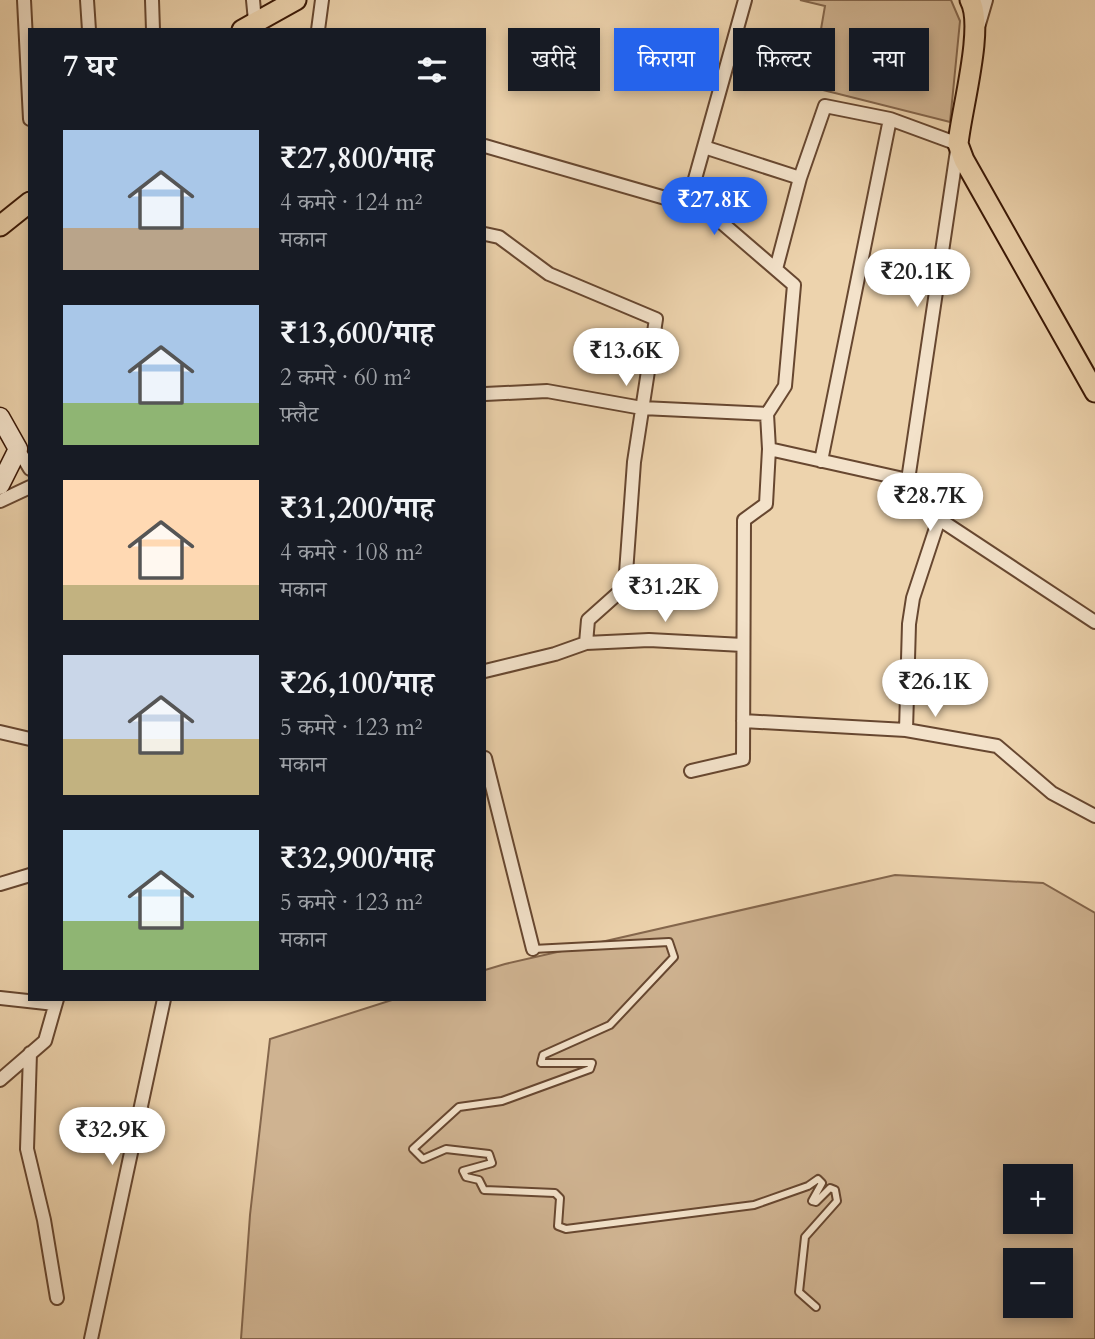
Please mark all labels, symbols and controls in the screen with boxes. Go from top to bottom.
chip: खरीदें [508,28,600,91]
chip: किराया [614,28,719,91]
chip: फ़िल्टर [733,28,835,91]
chip: नया [849,28,929,91]
text: 7 घर [63,46,116,87]
icon: filters [413,51,451,89]
text: ₹27,800/माह [280,138,434,179]
icon: home [119,158,203,242]
pin: ₹27.8K [657,177,771,237]
text: ₹27.8K [677,184,751,215]
text: 4 कमरे · 124 m² [280,187,423,218]
text: मकान [280,224,327,255]
pin: ₹20.1K [860,250,974,309]
text: ₹20.1K [880,256,954,287]
text: ₹13,600/माह [280,313,434,354]
pin: ₹13.6K [569,328,683,388]
icon: home [119,333,203,417]
text: ₹13.6K [589,335,663,366]
text: 2 कमरे · 60 m² [280,362,411,393]
text: फ़्लैट [280,399,318,430]
pin: ₹28.7K [873,474,987,533]
text: ₹28.7K [893,480,967,511]
text: ₹31,200/माह [280,488,434,529]
icon: home [119,508,203,592]
text: 4 कमरे · 108 m² [280,537,423,568]
pin: ₹31.2K [608,564,722,624]
text: ₹31.2K [628,571,702,602]
text: मकान [280,574,327,605]
pin: ₹26.1K [878,660,992,719]
text: ₹26,100/माह [280,663,434,704]
text: ₹26.1K [898,666,972,697]
icon: home [119,683,203,767]
text: 5 कमरे · 123 m² [280,712,423,743]
text: मकान [280,749,327,780]
text: ₹32,900/माह [280,838,434,879]
icon: home [119,858,203,942]
text: 5 कमरे · 123 m² [280,887,423,918]
text: मकान [280,924,327,955]
pin: ₹32.9K [55,1108,169,1167]
text: ₹32.9K [75,1114,149,1145]
map controls [1003,1164,1073,1318]
button: + [1003,1164,1073,1234]
button: − [1003,1248,1073,1318]

